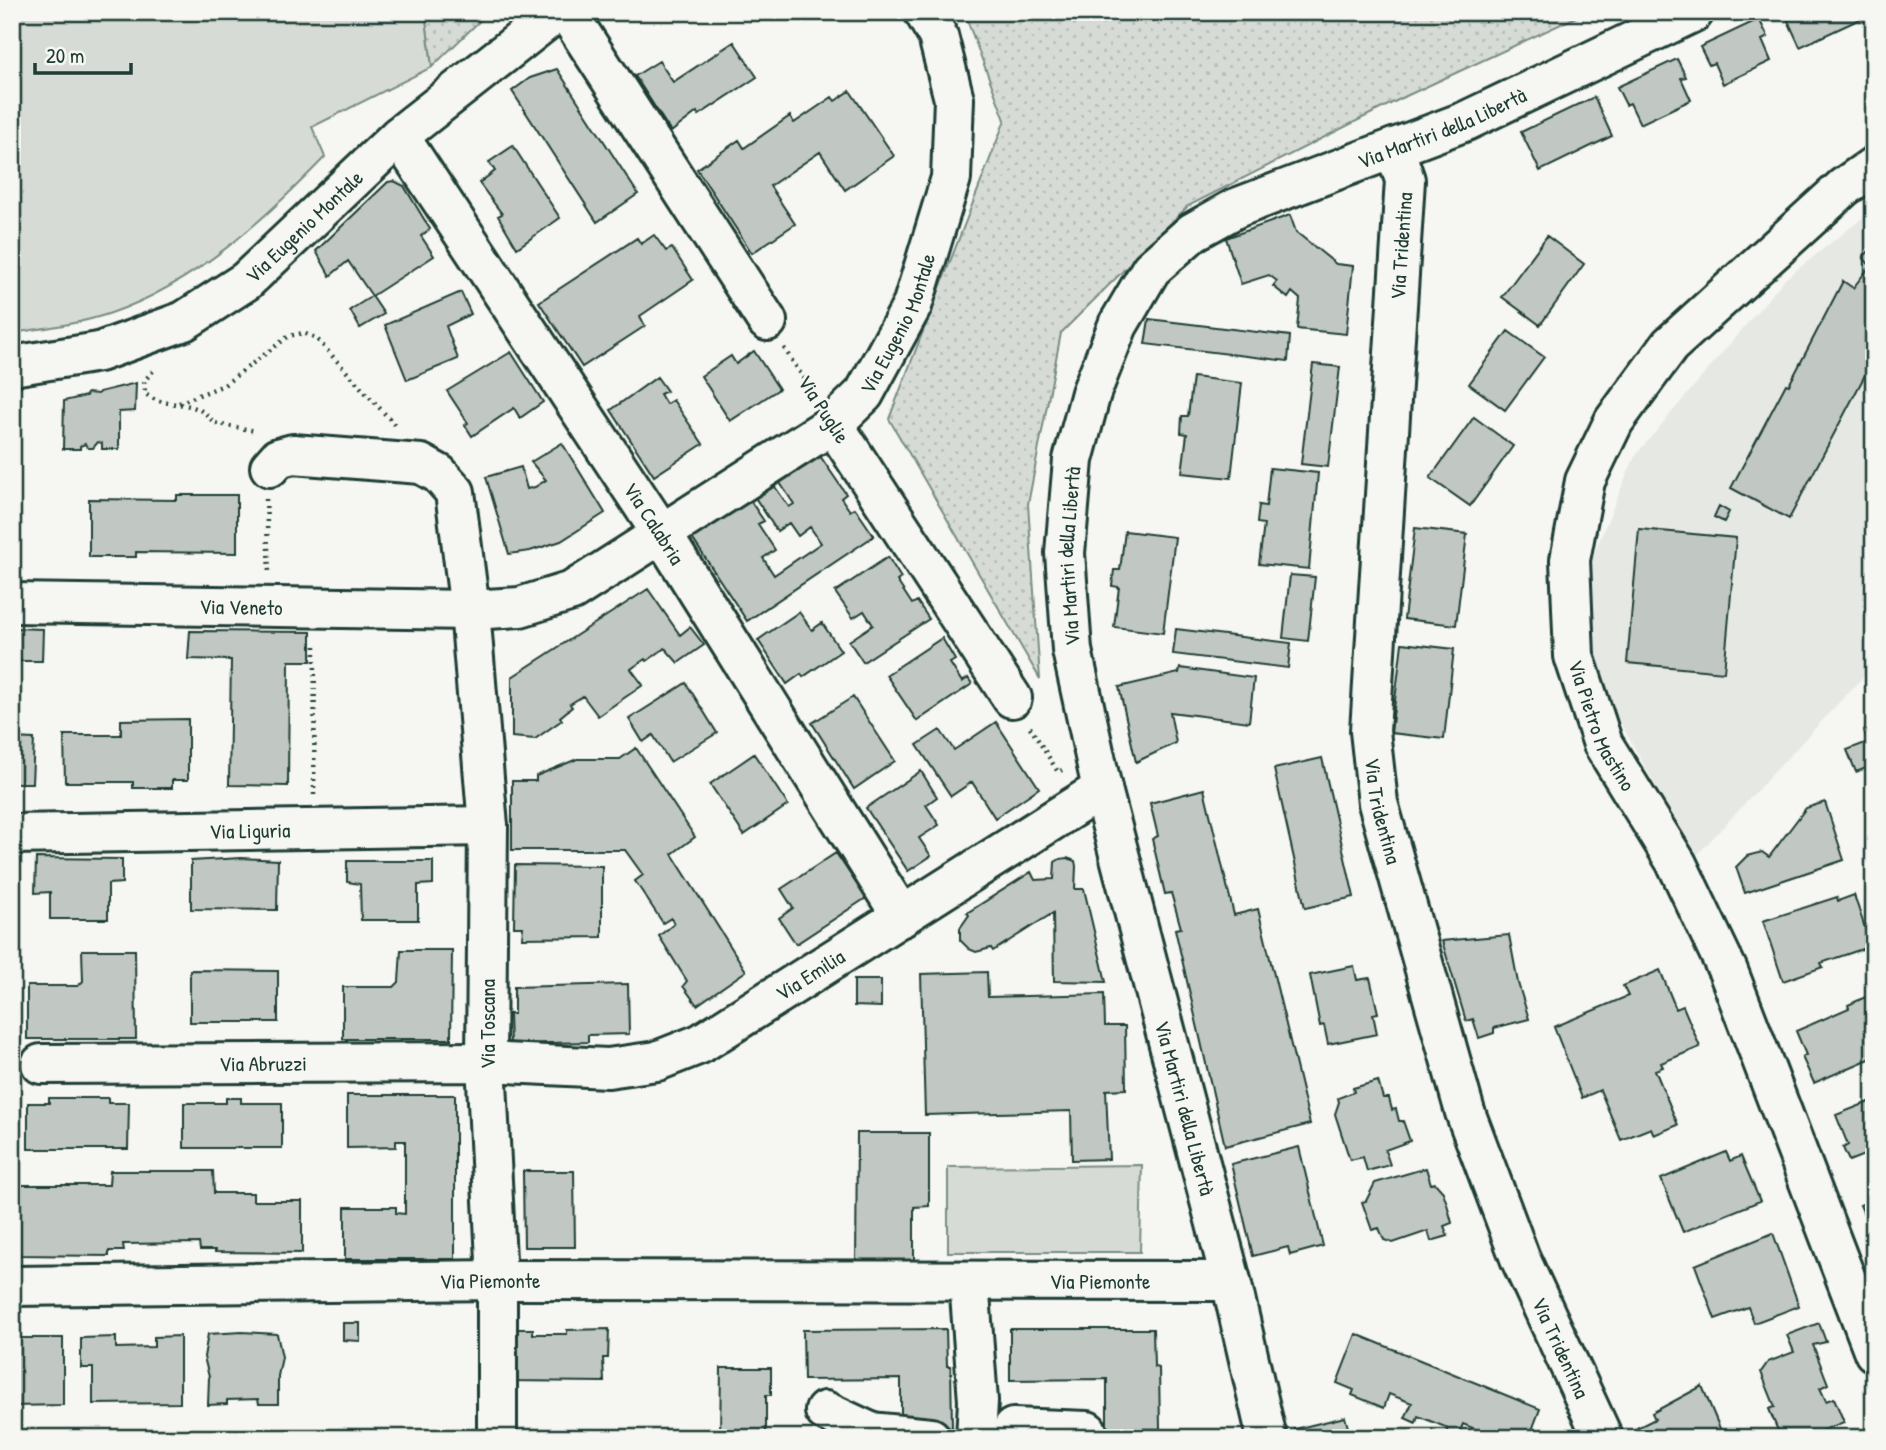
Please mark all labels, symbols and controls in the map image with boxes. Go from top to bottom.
scale bar [35,32,131,76]
text: 20 m [46,41,84,70]
street label: Via Martiri della Libertà [1353,80,1531,175]
street label: Via Eugenio Montale [238,163,369,289]
street label: Via Tridentina [1383,191,1419,301]
street label: Via Eugenio Montale [852,250,942,399]
street label: Via Puglie [791,369,857,449]
street label: Via Martiri della Libertà [1050,465,1087,647]
street label: Via Calabria [617,476,692,570]
street label: Via Veneto [199,591,283,622]
street label: Via Pietro Mastino [1562,656,1643,796]
street label: Via Tridentina [1359,756,1409,867]
street label: Via Liguria [209,815,291,845]
street label: Via Emilia [770,942,850,1007]
street label: Via Toscana [473,979,502,1069]
street label: Via Martiri della Libertà [1148,1017,1222,1199]
street label: Via Abruzzi [219,1048,307,1078]
street label: Via Piemonte [439,1265,540,1295]
street label: Via Piemonte [1050,1266,1150,1295]
street label: Via Tridentina [1525,1292,1597,1403]

